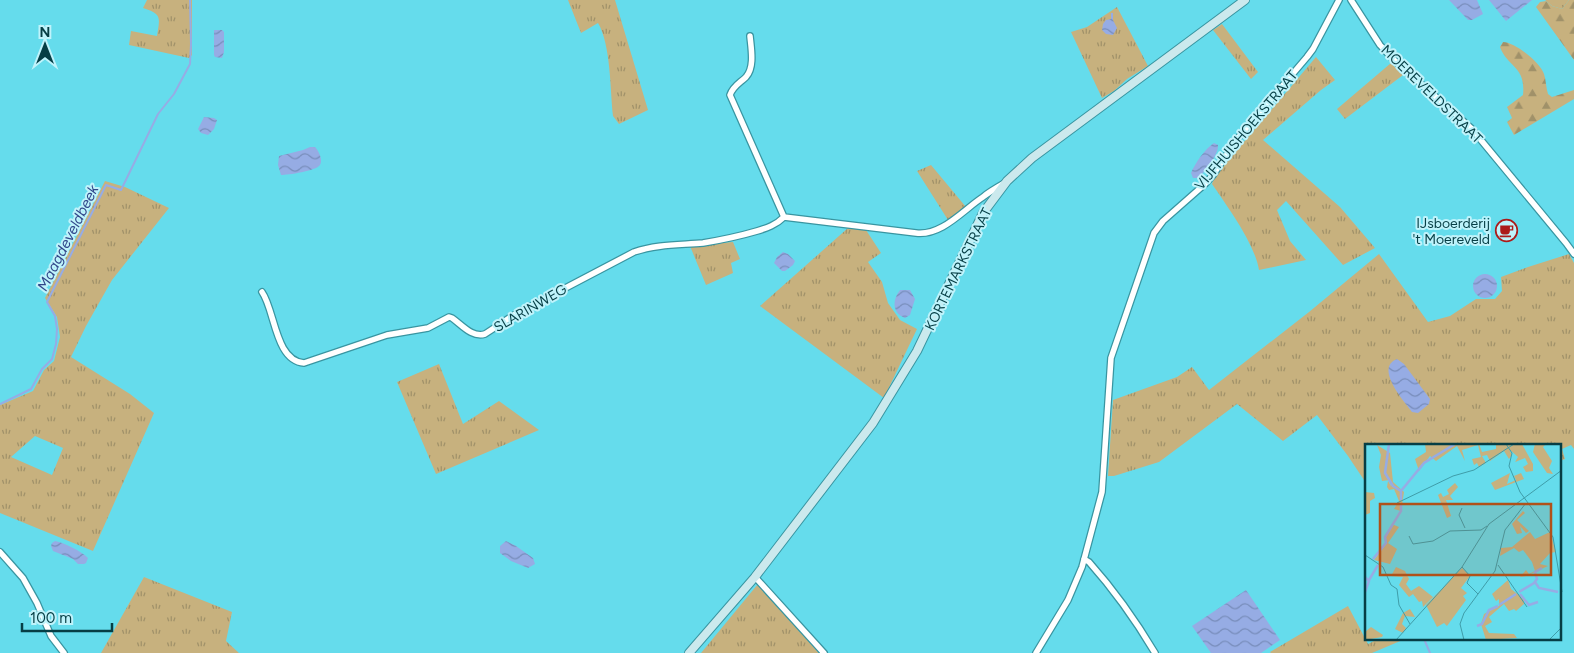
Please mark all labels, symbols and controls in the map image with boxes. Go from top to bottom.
north arrow [20,20,70,70]
text: N [40,24,50,41]
street label: MOEREVELDSTRAAT [1377,42,1486,147]
street label: VIJFHUISHOEKSTRAAT [1191,67,1302,194]
water label: Maagdeveldbeek [34,181,103,294]
street label: KORTEMARKSTRAAT [921,205,996,333]
place label: IJsboerderij 't Moereveld [1413,215,1490,248]
cafe icon: IJsboerderij 't Moereveld [1494,219,1518,243]
street label: SLARINWEG [491,281,570,336]
inset map [1365,444,1562,640]
scale bar [22,600,112,632]
text: 100 m [30,609,72,627]

